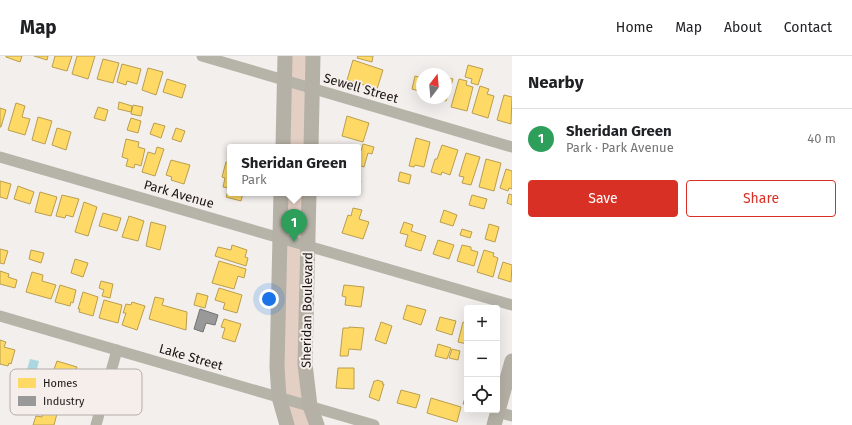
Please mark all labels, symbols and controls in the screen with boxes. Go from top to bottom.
text: Map [20,16,57,39]
text: Home [616,19,653,36]
text: Map [675,19,702,36]
text: About [724,19,762,36]
text: Contact [784,19,832,36]
north arrow [416,68,452,104]
street label: Sewell Street [322,70,400,106]
text: Nearby [528,72,583,93]
text: Sheridan Green [566,122,672,140]
text: 1 [538,131,544,146]
text: 40 m [807,131,836,146]
text: Park · Park Avenue [566,140,674,155]
popup [227,144,361,196]
text: Sheridan Green [241,154,347,172]
text: Park [241,172,267,187]
street label: Park Avenue [142,177,216,211]
button: Save [528,180,678,217]
button: Share [686,180,836,217]
pin: 1 [281,209,307,242]
street label: Sheridan Boulevard [298,252,316,368]
your location [259,289,279,309]
map controls [464,305,500,413]
button: + [464,305,500,341]
street label: Lake Street [157,341,225,373]
button: − [464,341,500,377]
legend [10,369,142,415]
text: Homes [43,377,77,390]
button: locate [464,377,500,413]
text: Industry [43,395,85,408]

